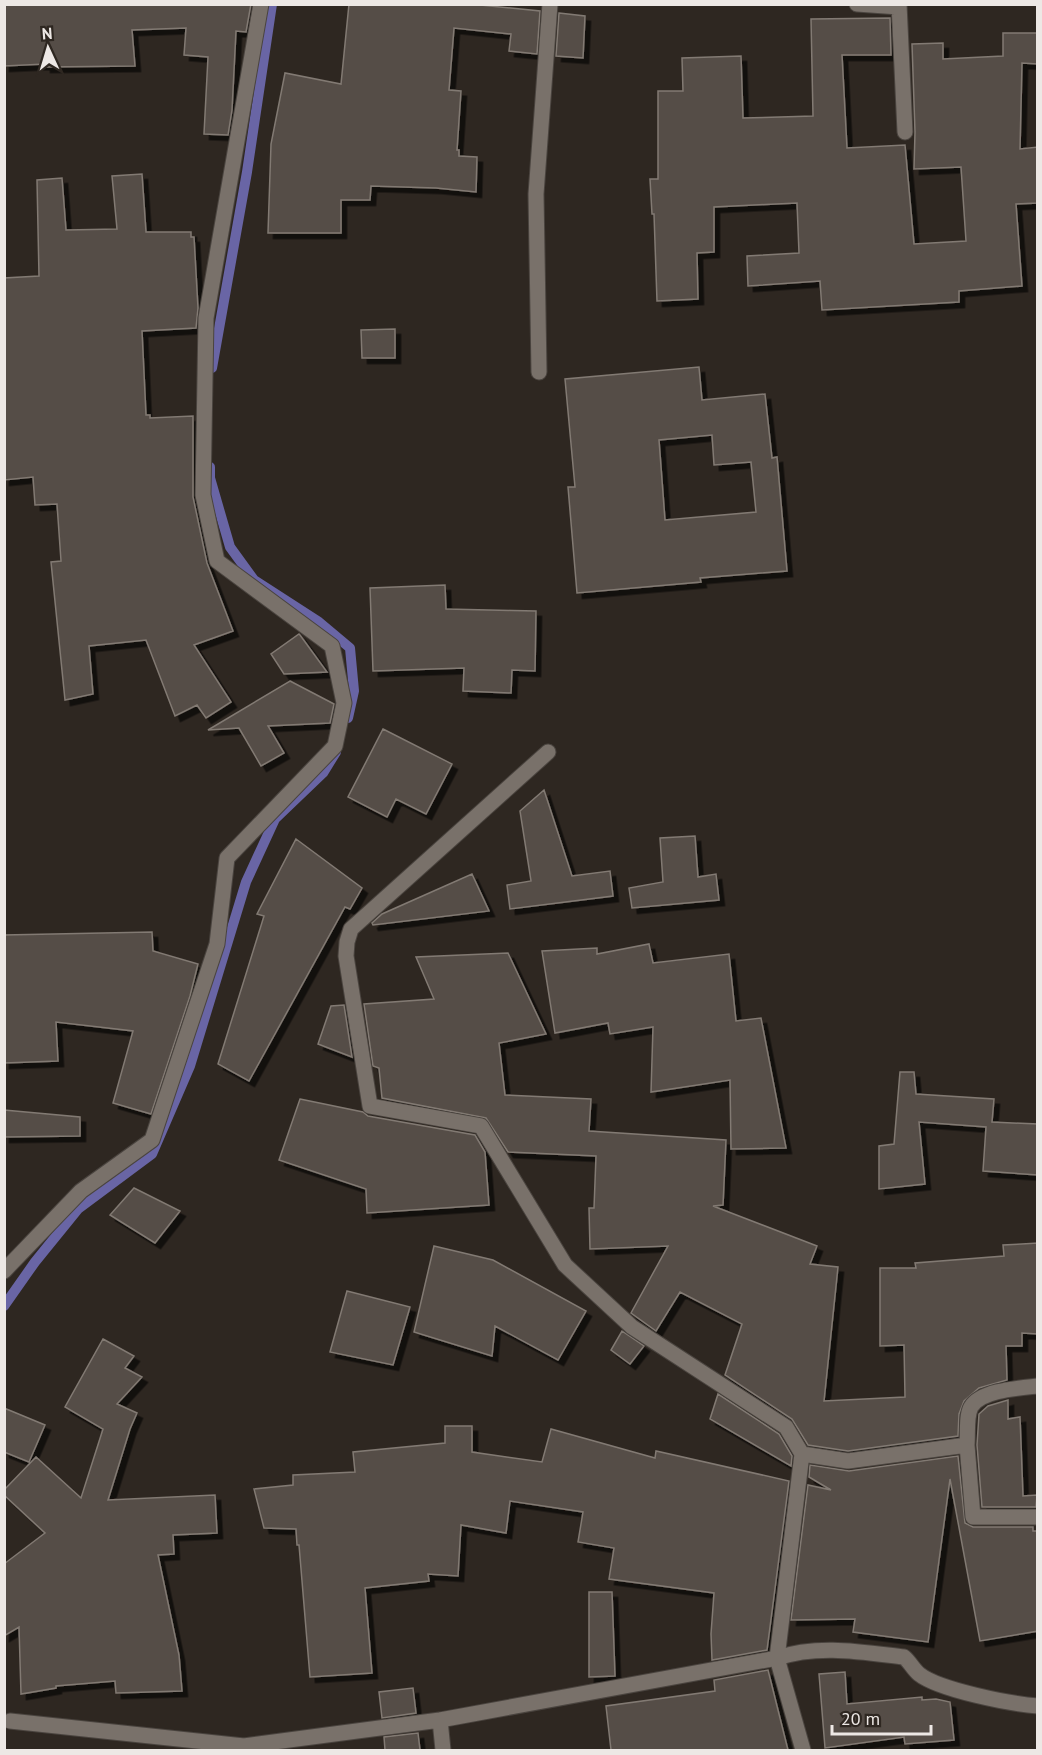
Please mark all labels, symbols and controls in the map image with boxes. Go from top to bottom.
north arrow [18,18,78,78]
text: N [41,23,53,43]
scale bar [832,1698,931,1736]
text: 20 m [841,1707,880,1730]

